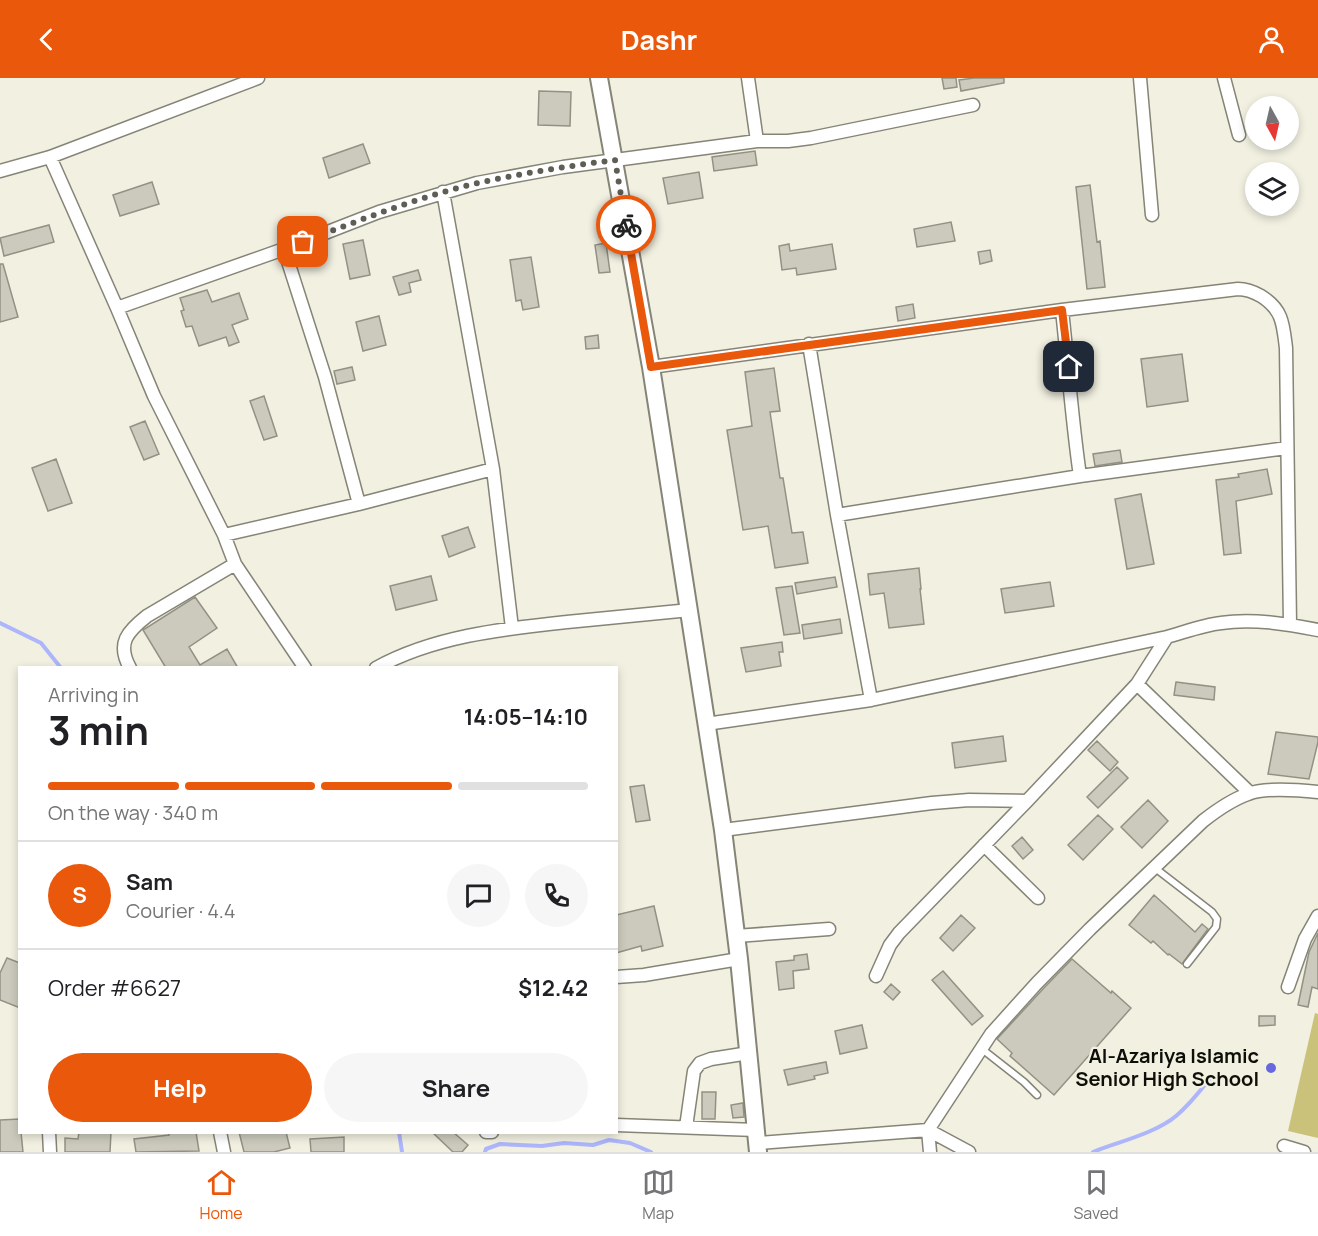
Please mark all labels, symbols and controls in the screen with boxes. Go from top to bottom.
text: Dashr [621,21,697,58]
icon: back [30,23,63,56]
icon: person [1255,23,1288,56]
north arrow [1245,96,1299,150]
map controls [1245,96,1299,216]
button: layers [1245,162,1299,216]
courier [596,195,656,255]
icon: bike [610,209,643,242]
pin [277,216,328,267]
icon: bag [286,225,319,258]
pin [1043,341,1094,392]
icon: home [1052,350,1085,383]
text: Arriving in [48,681,139,708]
text: 14:05–14:10 [464,702,588,732]
text: 3 min [48,703,149,757]
text: On the way · 340 m [48,799,218,826]
button: chat [447,864,510,927]
button: phone [525,864,588,927]
text: Sam [126,867,173,897]
text: S [72,880,87,910]
text: Courier · 4.4 [126,897,236,924]
text: Order #6627 [48,973,181,1003]
text: $12.42 [518,973,588,1003]
place label: Al-Azariya Islamic Senior High School [1075,1042,1259,1092]
button: Help [48,1053,312,1122]
button: Share [324,1053,588,1122]
marker: Al-Azariya Islamic Senior High School [1264,1061,1278,1075]
tab: Home [199,1166,243,1224]
tab: Map [642,1166,675,1224]
tab: Saved [1073,1166,1119,1224]

